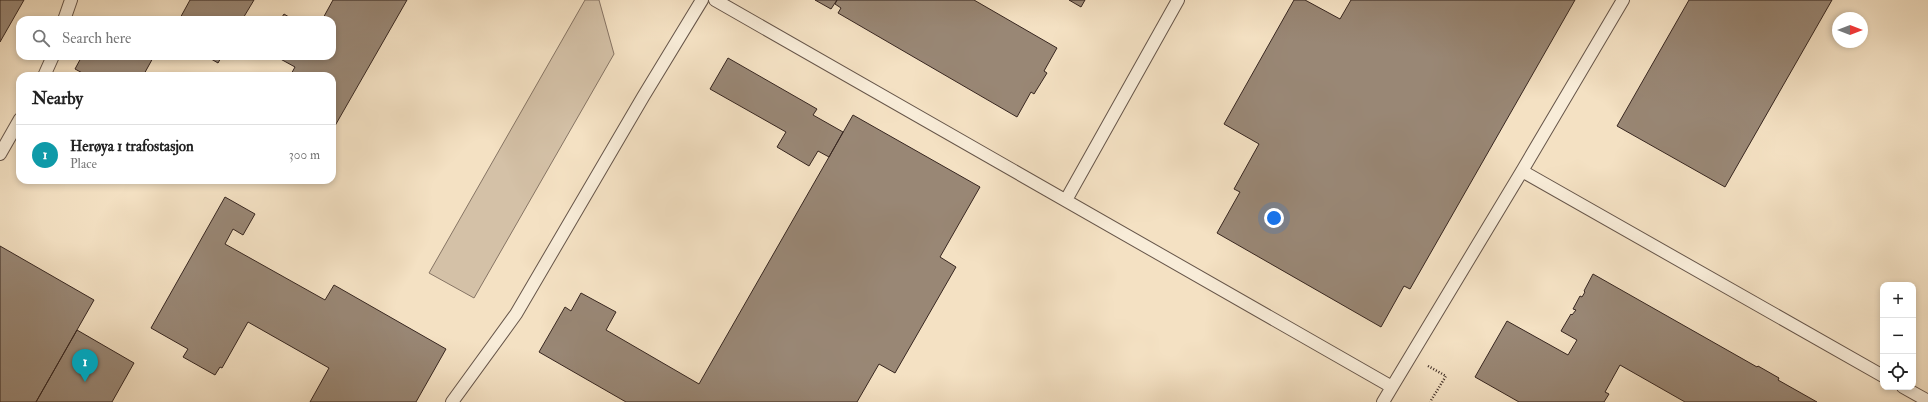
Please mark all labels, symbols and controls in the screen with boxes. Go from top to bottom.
north arrow [1832,12,1868,48]
search box [16,16,336,60]
icon: search [30,27,52,49]
text: Search here [62,29,131,48]
text: Nearby [32,88,83,109]
text: Herøya 1 trafostasjon [70,137,194,156]
text: 1 [43,147,47,163]
text: 300 m [289,147,320,163]
text: Place [70,156,97,172]
your location [1264,208,1284,228]
map controls [1880,282,1916,390]
button: + [1880,282,1916,318]
button: − [1880,318,1916,354]
pin: 1 [72,349,98,382]
button: locate [1880,354,1916,390]

